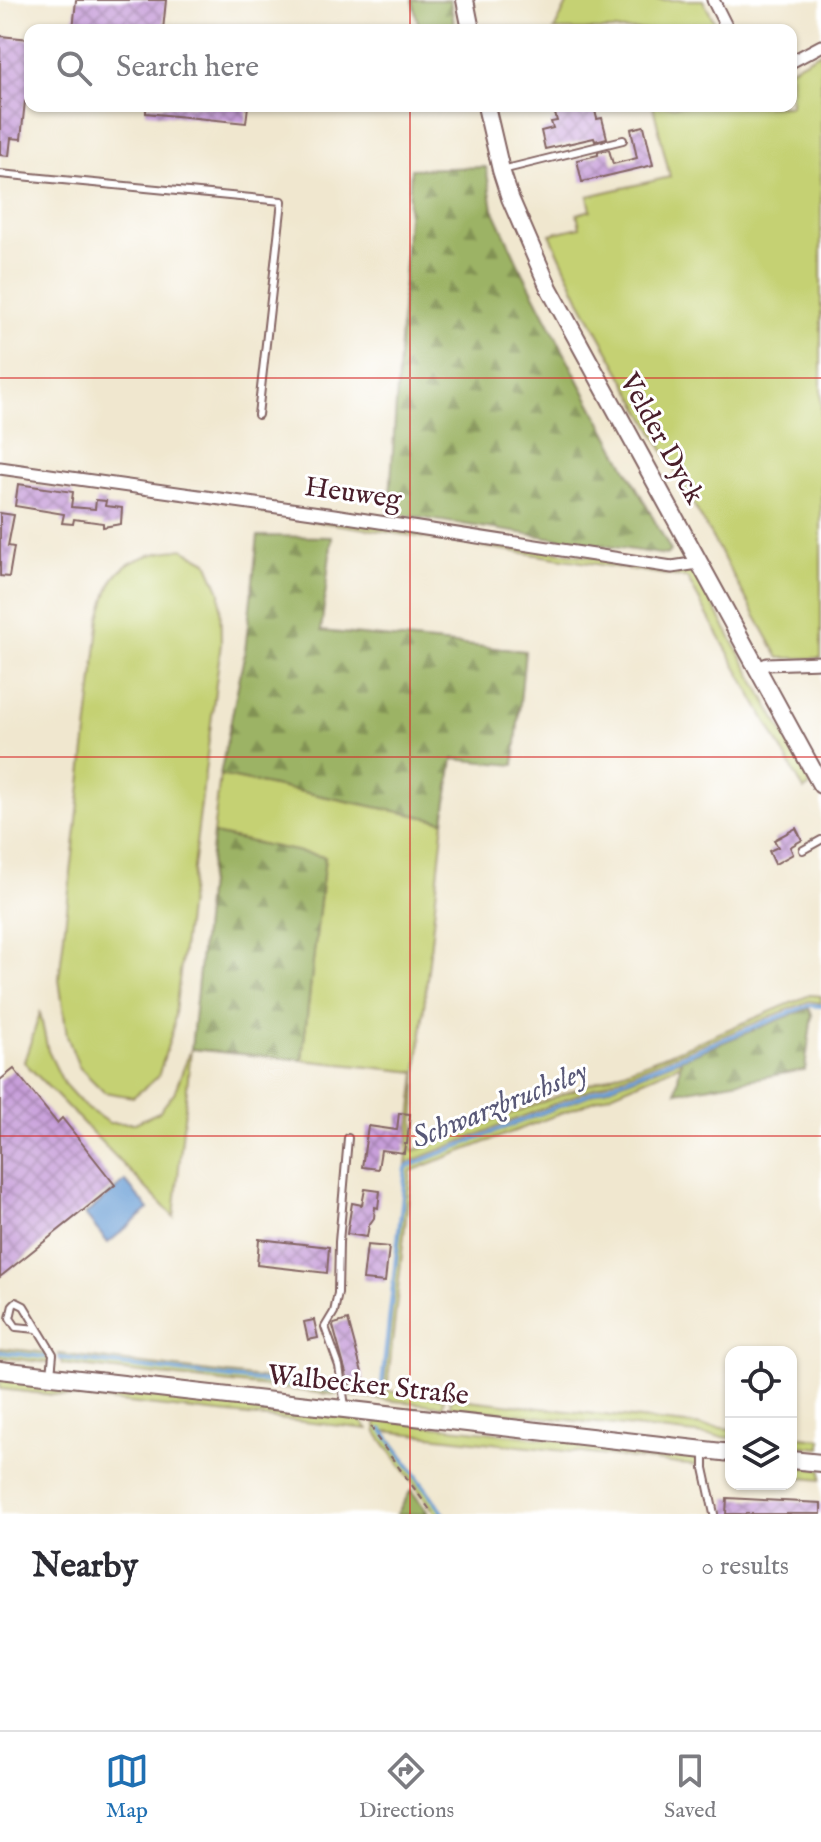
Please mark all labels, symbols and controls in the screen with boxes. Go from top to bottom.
search box [24,24,797,112]
icon: search [52,46,96,90]
text: Search here [116,49,259,87]
street label: Velder Dyck [610,367,712,511]
street label: Heuweg [302,470,404,518]
water label: Schwarzbruchsley [407,1053,594,1158]
map controls [725,1346,797,1490]
button: locate [725,1346,797,1418]
street label: Walbecker Straße [266,1358,471,1414]
button: layers [725,1418,797,1490]
text: Nearby [32,1545,138,1588]
text: 0 results [701,1550,789,1583]
tab: Map [105,1749,149,1825]
tab: Directions [359,1749,454,1825]
tab: Saved [664,1749,716,1825]

